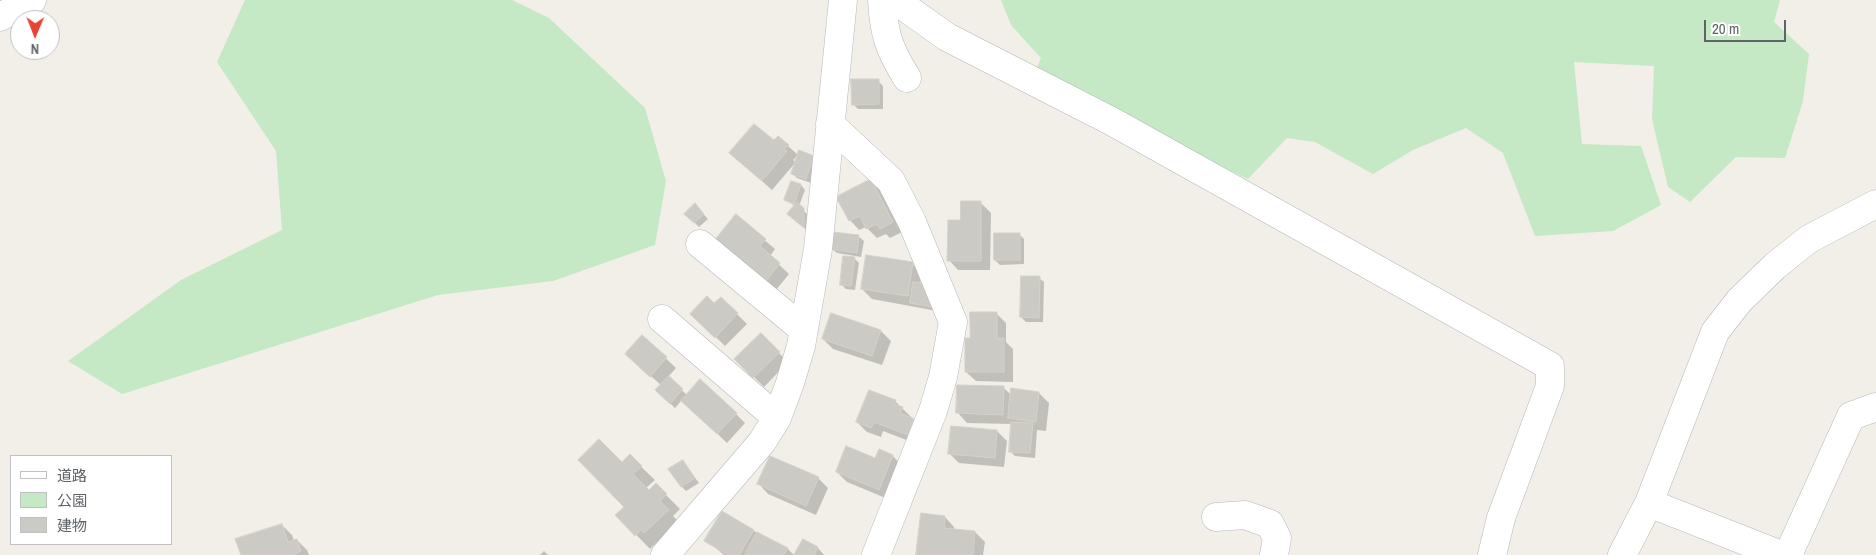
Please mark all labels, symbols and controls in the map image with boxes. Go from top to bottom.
north arrow [10,10,60,60]
scale bar [1706,10,1788,42]
text: 20 m [1712,18,1739,39]
text: N [30,40,39,58]
legend [10,455,172,545]
text: 道路 [57,465,87,486]
text: 公園 [57,490,87,511]
text: 建物 [57,515,87,536]

